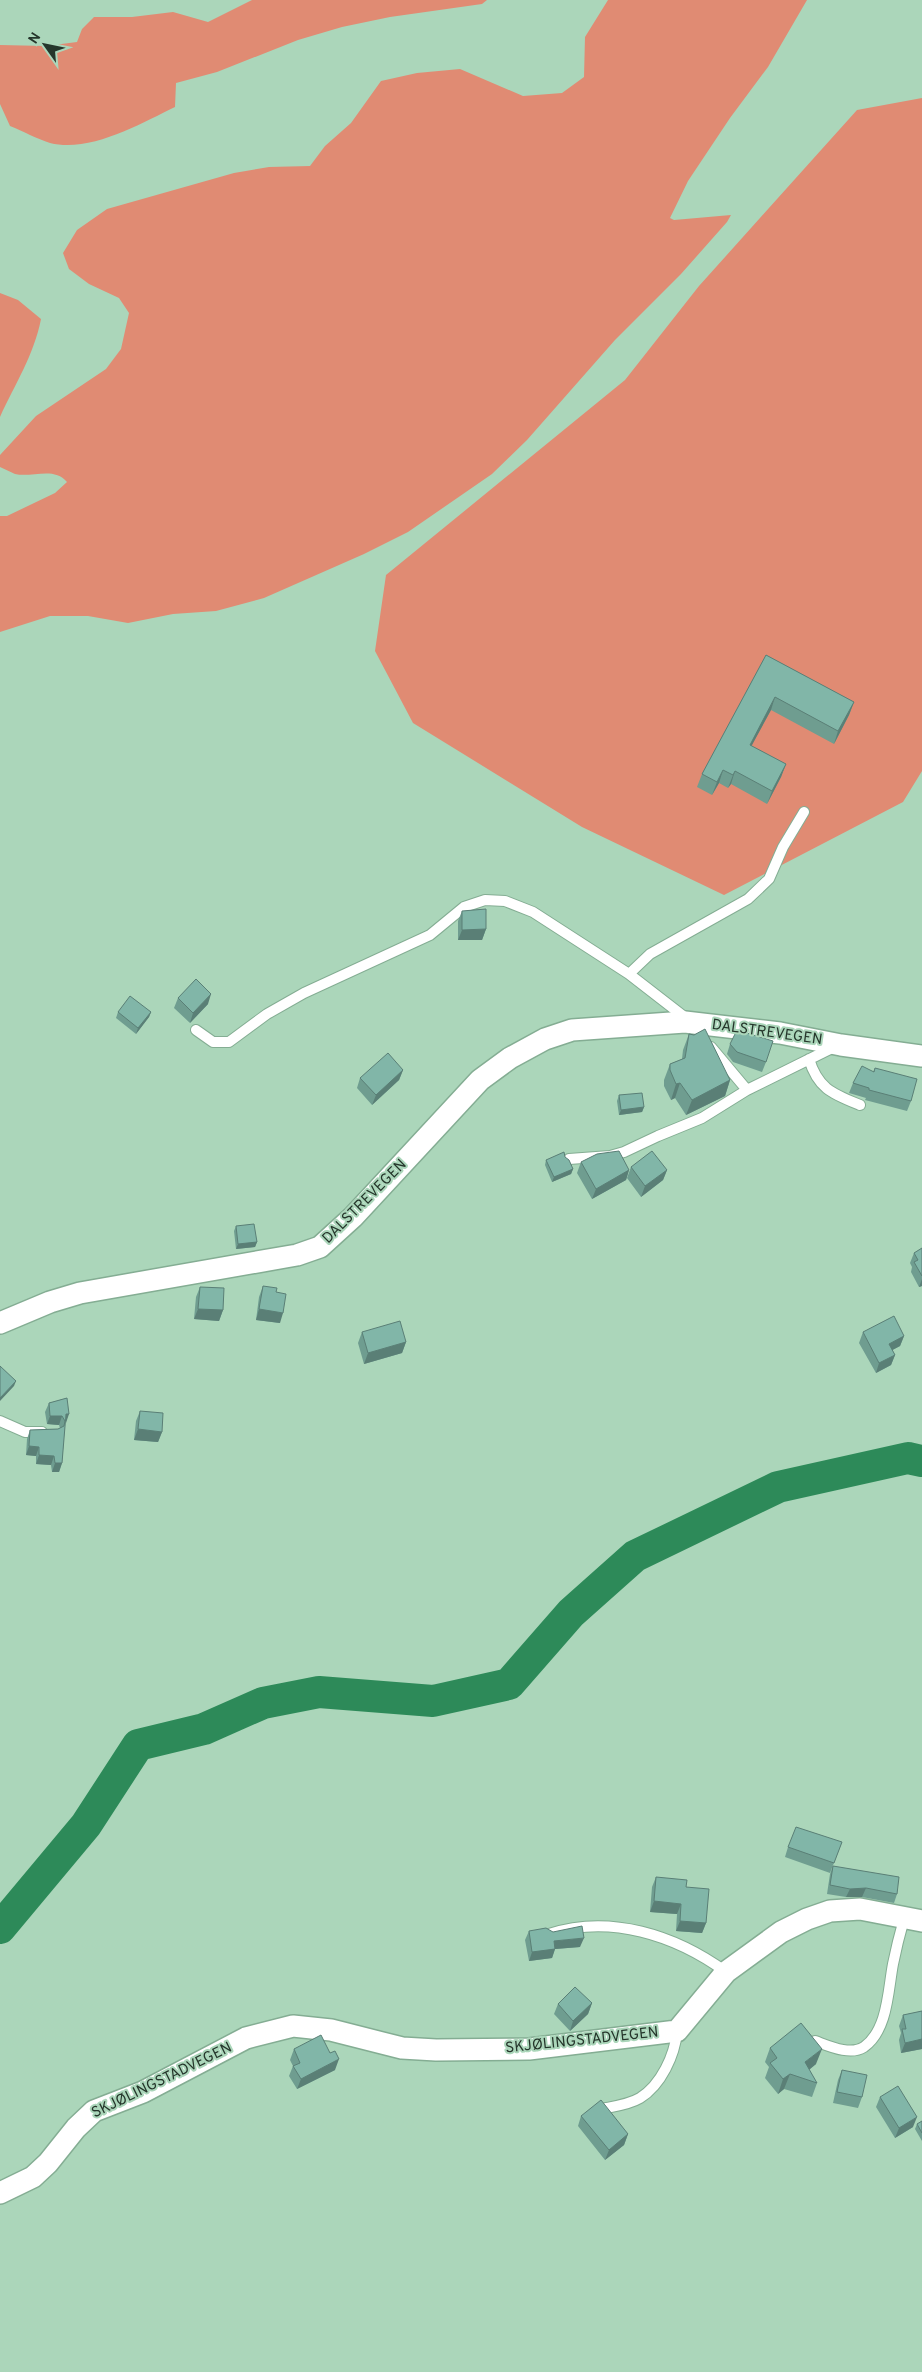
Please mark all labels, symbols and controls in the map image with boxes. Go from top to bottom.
north arrow [20,20,70,70]
text: N [25,30,45,48]
street label: DALSTREVEGEN [710,1016,824,1050]
street label: DALSTREVEGEN [319,1156,411,1248]
street label: SKJØLINGSTADVEGEN [504,2024,660,2058]
street label: SKJØLINGSTADVEGEN [89,2039,235,2123]

